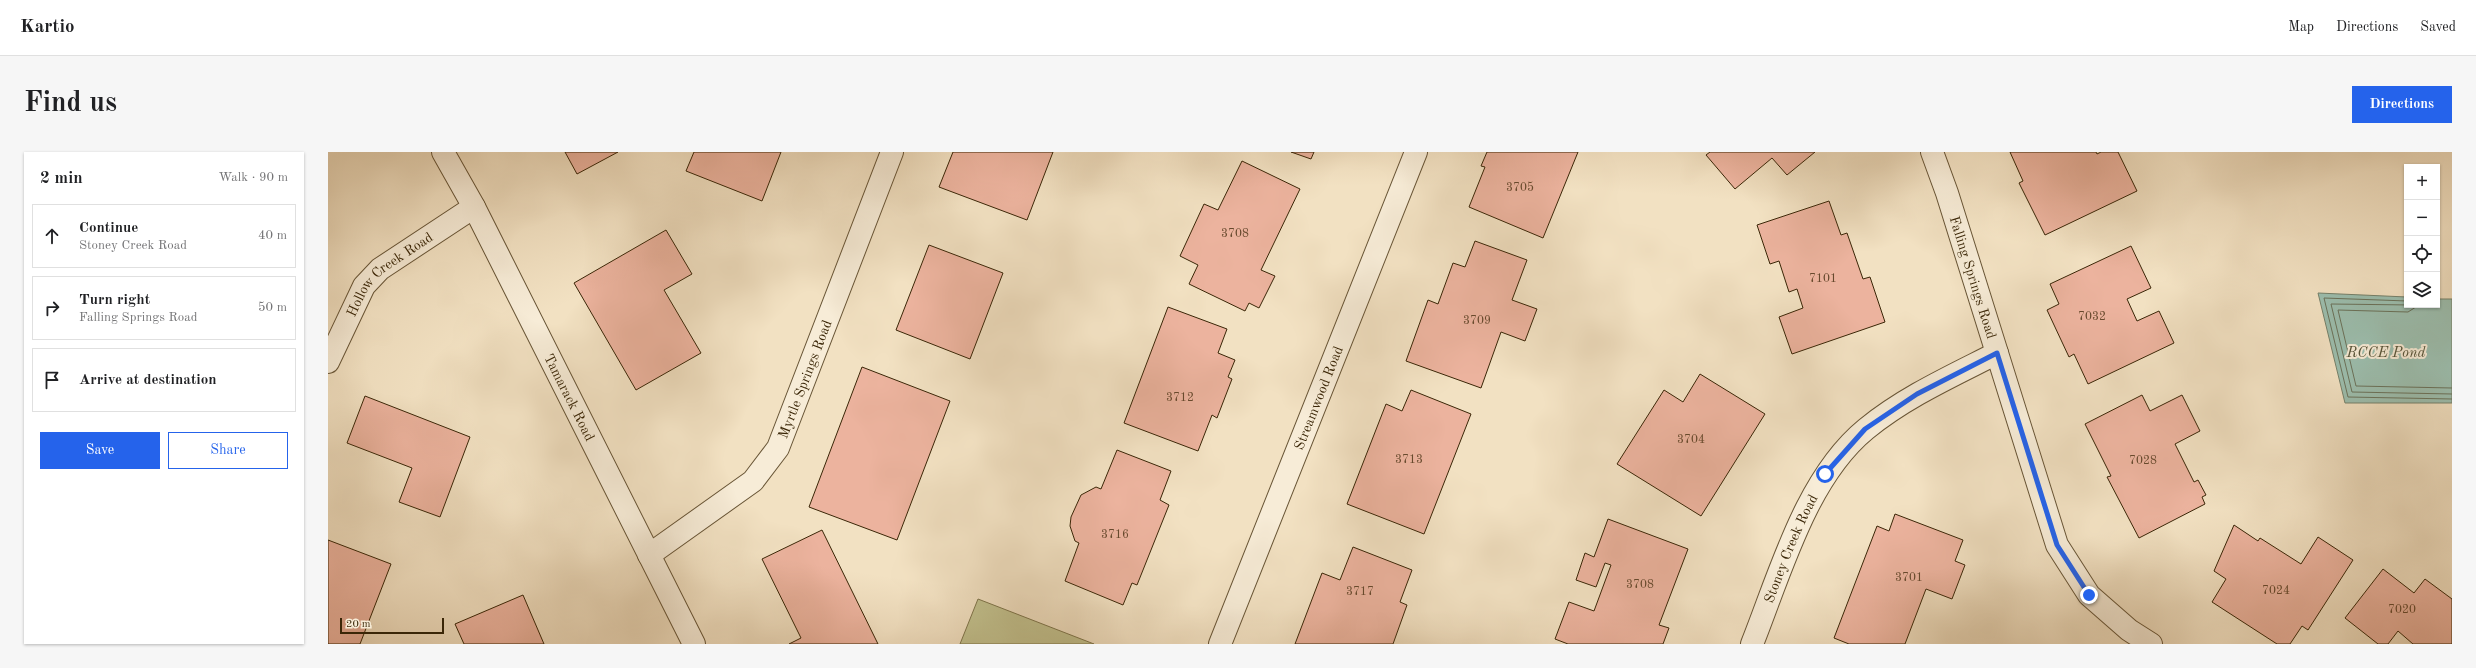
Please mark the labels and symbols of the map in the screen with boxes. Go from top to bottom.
house number: 3705 [1506,181,1534,194]
street label: Falling Springs Road [1947,215,1998,341]
house number: 3708 [1221,228,1249,240]
street label: Hollow Creek Road [345,230,436,319]
house number: 7101 [1809,273,1837,285]
house number: 7032 [2078,311,2106,323]
house number: 3709 [1463,315,1491,327]
street label: Myrtle Springs Road [776,318,835,441]
street label: Streamwood Road [1292,344,1346,452]
water label: RCCE Pond [2346,346,2426,361]
street label: Tamarack Road [541,352,597,443]
house number: 3712 [1166,392,1194,404]
house number: 3704 [1677,434,1705,446]
house number: 3713 [1395,454,1423,466]
house number: 7028 [2129,455,2157,467]
route start [1816,465,1834,483]
street label: Stoney Creek Road [1762,492,1821,605]
house number: 3716 [1101,529,1129,541]
house number: 3701 [1895,572,1923,584]
house number: 3708 [1626,579,1654,591]
house number: 7024 [2262,585,2290,597]
house number: 3717 [1346,586,1374,598]
route end [2080,586,2098,604]
house number: 7020 [2388,604,2416,616]
scale bar [340,616,444,635]

